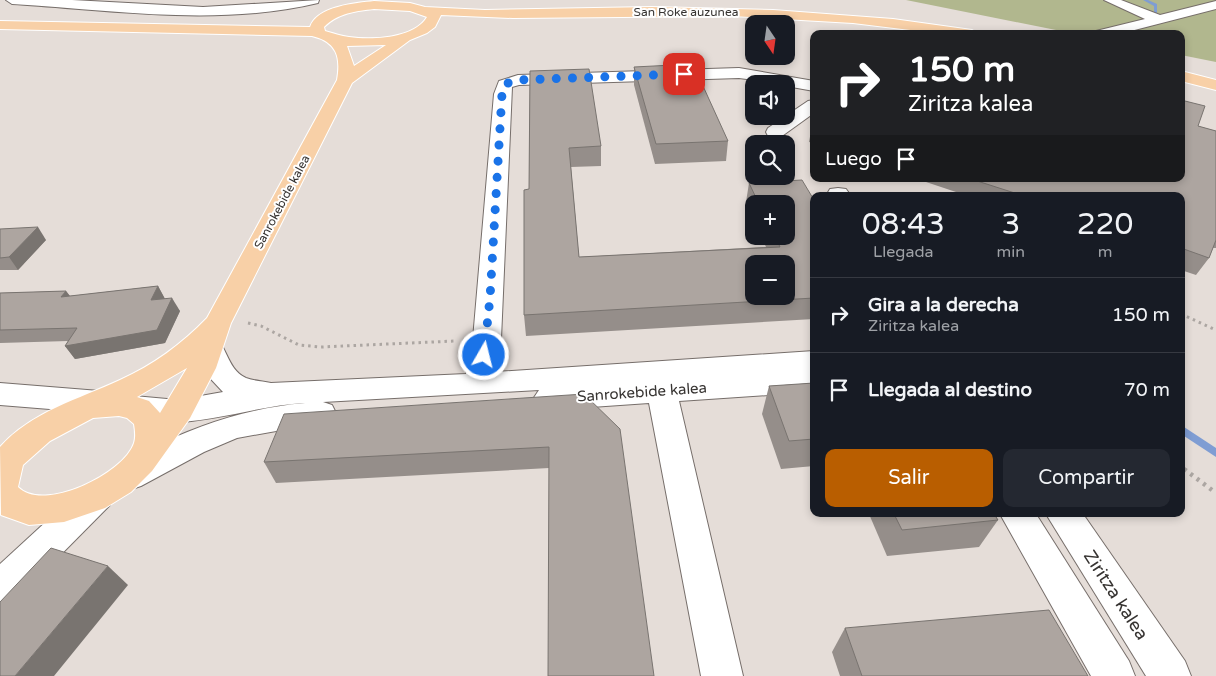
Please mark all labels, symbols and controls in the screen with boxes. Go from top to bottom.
street label: San Roke auzunea [634,5,738,19]
north arrow [745,15,795,65]
map controls [745,15,795,305]
text: 150 m [908,49,1015,91]
icon: right [825,50,890,115]
pin [663,53,705,95]
icon: arrive [670,60,698,88]
button: sound [745,75,795,125]
text: Ziritza kalea [908,91,1033,117]
button: search [745,135,795,185]
icon: arrive [892,145,920,173]
text: Luego [825,148,882,170]
street label: Sanrokebide kalea [251,153,313,251]
button: + [745,195,795,245]
text: 08:43 [862,206,945,243]
text: 3 [1001,206,1020,243]
text: 220 [1077,206,1133,243]
text: Llegada [873,242,934,262]
text: min [997,242,1025,262]
text: m [1098,242,1112,262]
button: − [745,255,795,305]
text: Gira a la derecha [868,294,1019,316]
icon: right [825,301,853,329]
text: 150 m [1112,304,1170,326]
text: Ziritza kalea [868,316,959,336]
position arrow [457,328,509,380]
icon: arrive [825,376,853,404]
street label: Sanrokebide kalea [576,378,708,406]
text: Llegada al destino [868,379,1032,401]
text: 70 m [1124,379,1170,401]
button: Salir [825,449,993,507]
button: Compartir [1003,449,1170,507]
street label: Ziritza kalea [1079,546,1153,644]

